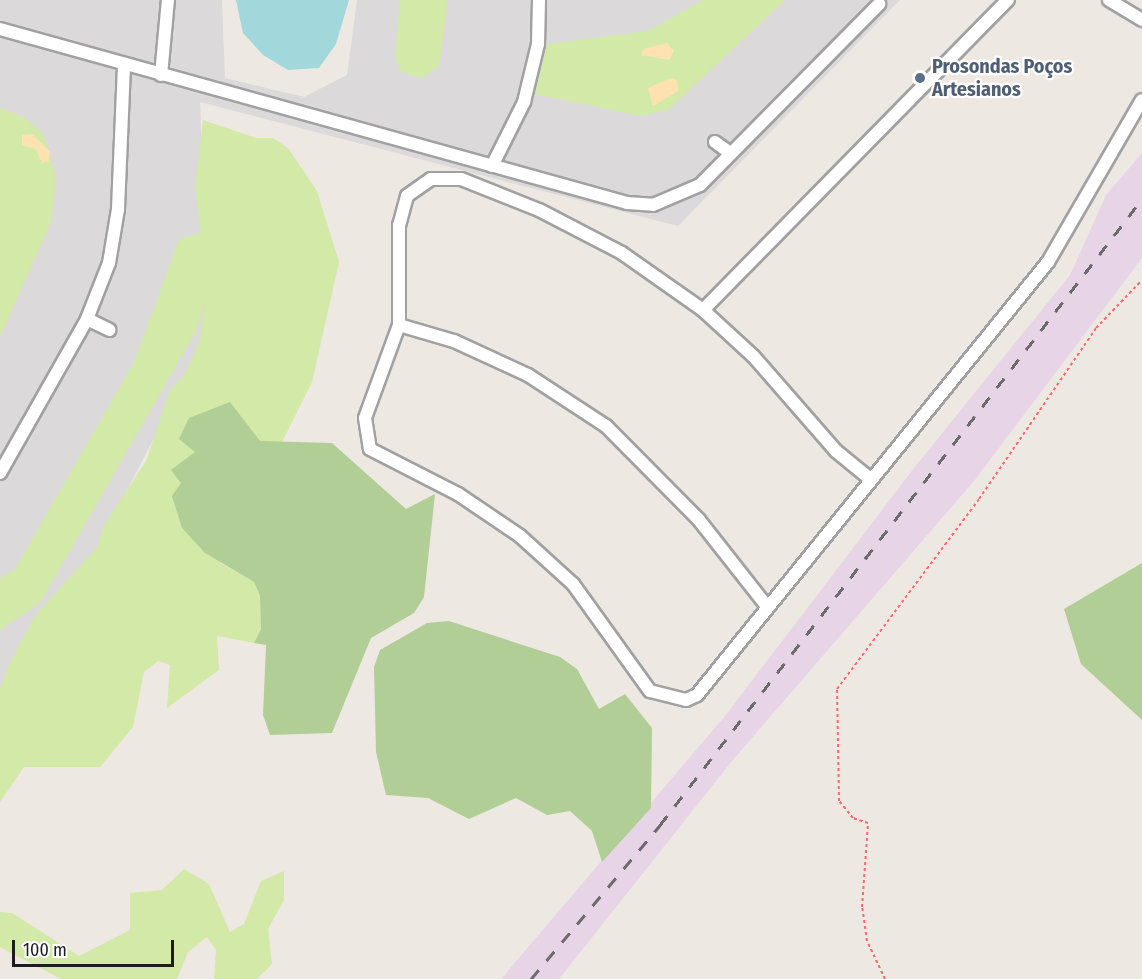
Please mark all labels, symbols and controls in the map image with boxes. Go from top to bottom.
place label: Prosondas Poços Artesianos [932,54,1072,101]
marker: Prosondas Poços Artesianos [913,71,927,85]
scale bar [15,928,177,966]
text: 100 m [23,939,67,961]

